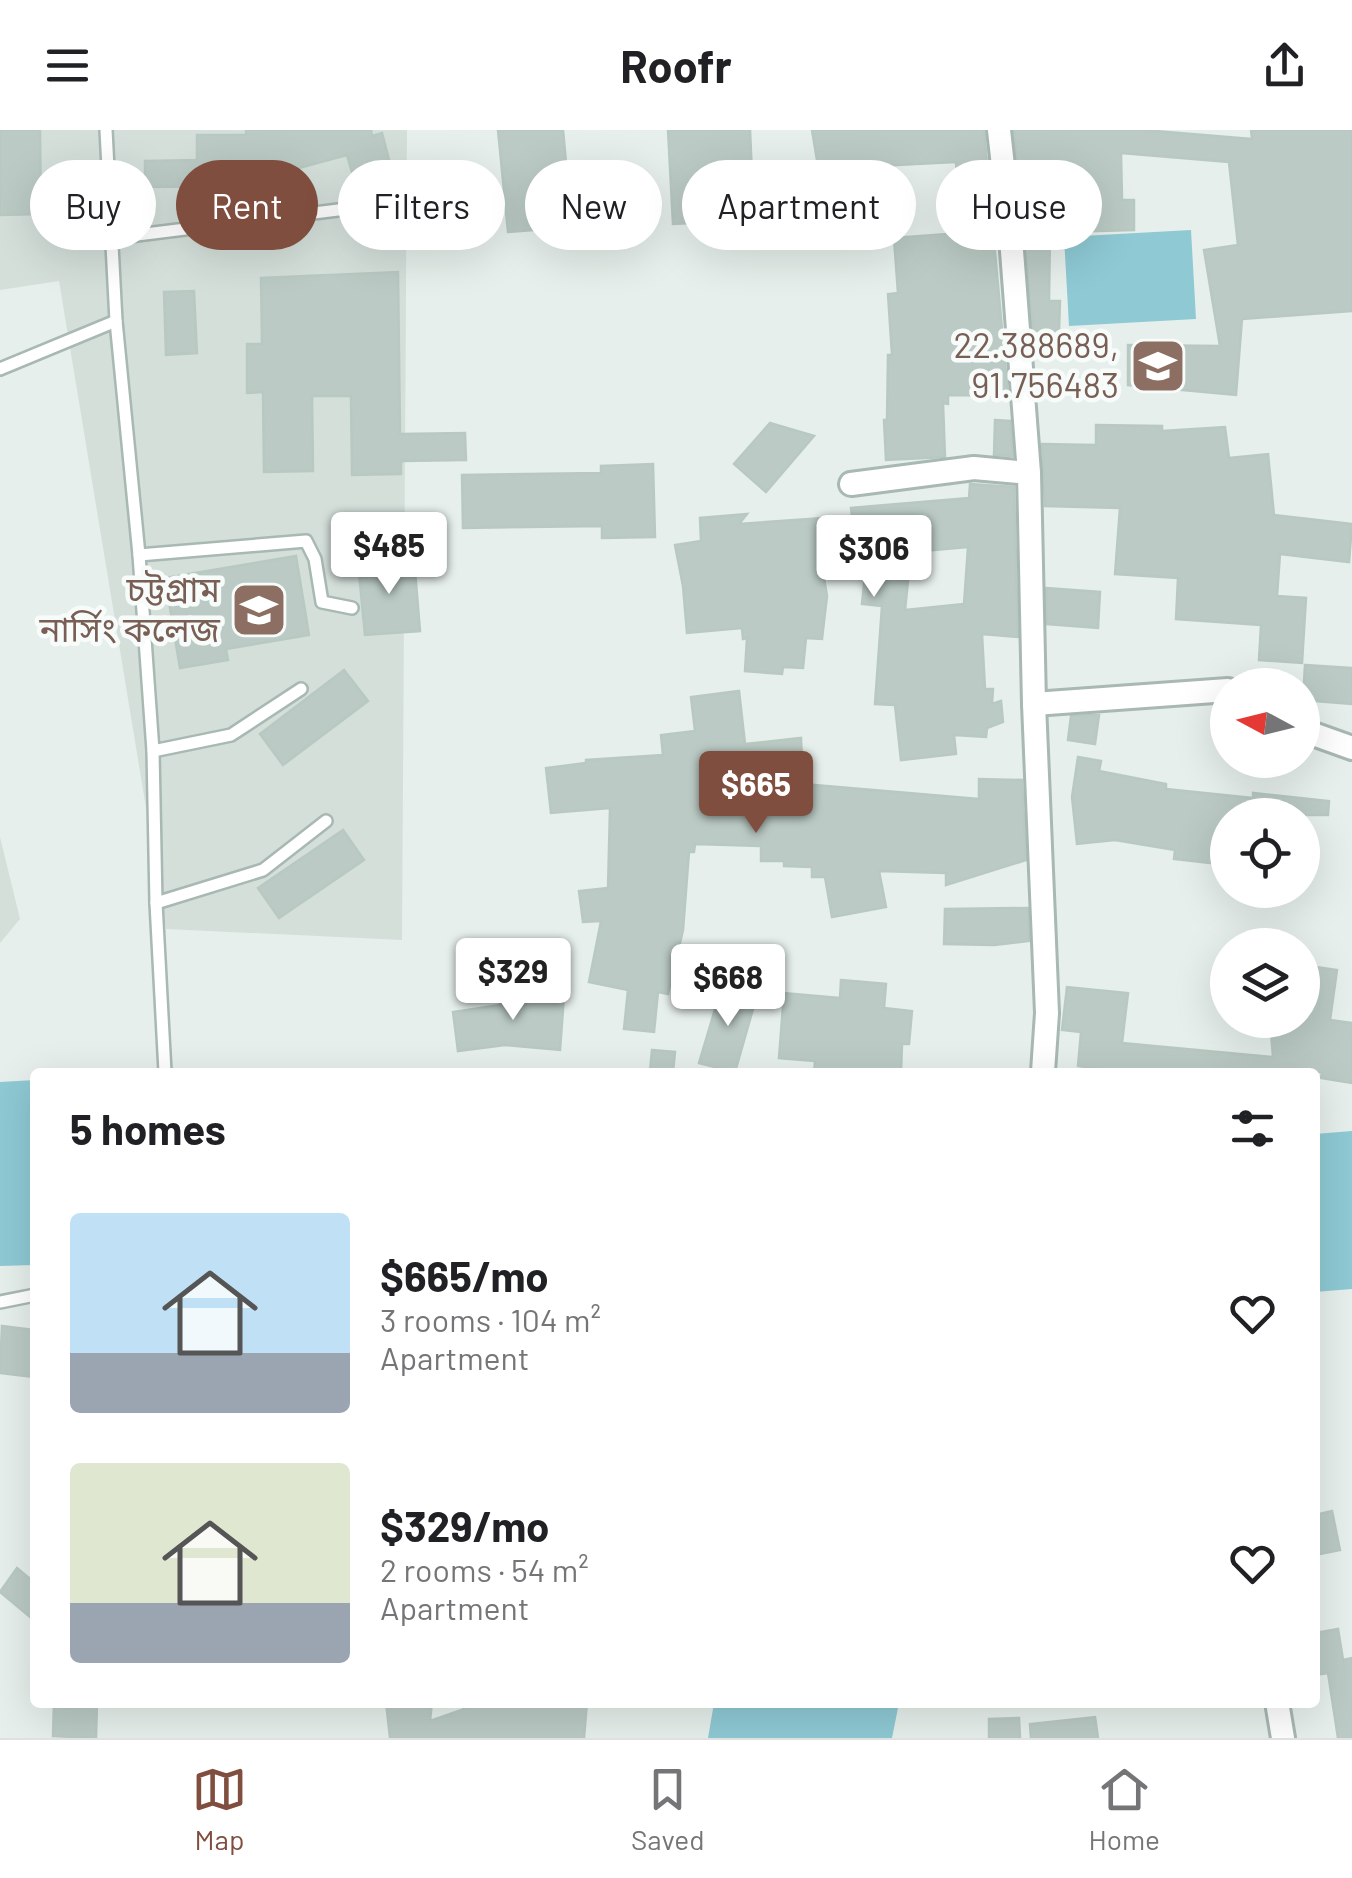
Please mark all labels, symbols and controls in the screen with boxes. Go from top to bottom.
icon: menu [40,38,95,93]
text: Roofr [620,38,732,92]
icon: share [1257,38,1312,93]
chip: Buy [30,160,156,250]
chip: Rent [176,160,318,250]
chip: Filters [338,160,505,250]
chip: New [525,160,662,250]
chip: Apartment [682,160,916,250]
chip: House [936,160,1102,250]
place label: 22.388689, 91.756483 [954,323,1119,405]
school or university icon: 22.388689, 91.756483 [1128,336,1188,396]
pin: $485 [330,512,448,597]
pin: $306 [815,515,933,600]
text: $485 [353,525,425,563]
text: $306 [838,528,910,566]
place label: চট্টগ্রাম নার্সিং কলেজ [39,567,221,649]
school or university icon: চট্টগ্রাম নার্সিং কলেজ [229,580,289,640]
north arrow [1210,668,1320,778]
map controls [1210,668,1320,1038]
pin: $665 [697,751,815,836]
text: $665 [721,764,791,802]
button: locate [1210,798,1320,908]
button: layers [1210,928,1320,1038]
pin: $329 [454,938,572,1023]
pin: $668 [669,944,787,1029]
text: $329 [478,951,548,989]
text: $668 [693,957,763,995]
icon: filters [1225,1101,1280,1156]
text: 5 homes [70,1103,226,1153]
text: $665/mo [380,1250,549,1300]
icon: home [150,1253,270,1373]
icon: heart [1225,1286,1280,1341]
text: 3 rooms · 104 m² [380,1300,601,1338]
text: Apartment [380,1338,529,1376]
text: $329/mo [380,1500,550,1550]
icon: home [150,1503,270,1623]
icon: heart [1225,1536,1280,1591]
text: 2 rooms · 54 m² [380,1550,589,1588]
text: Apartment [380,1588,529,1626]
tab: Map [192,1762,247,1856]
tab: Saved [631,1762,705,1856]
tab: Home [1089,1762,1160,1856]

